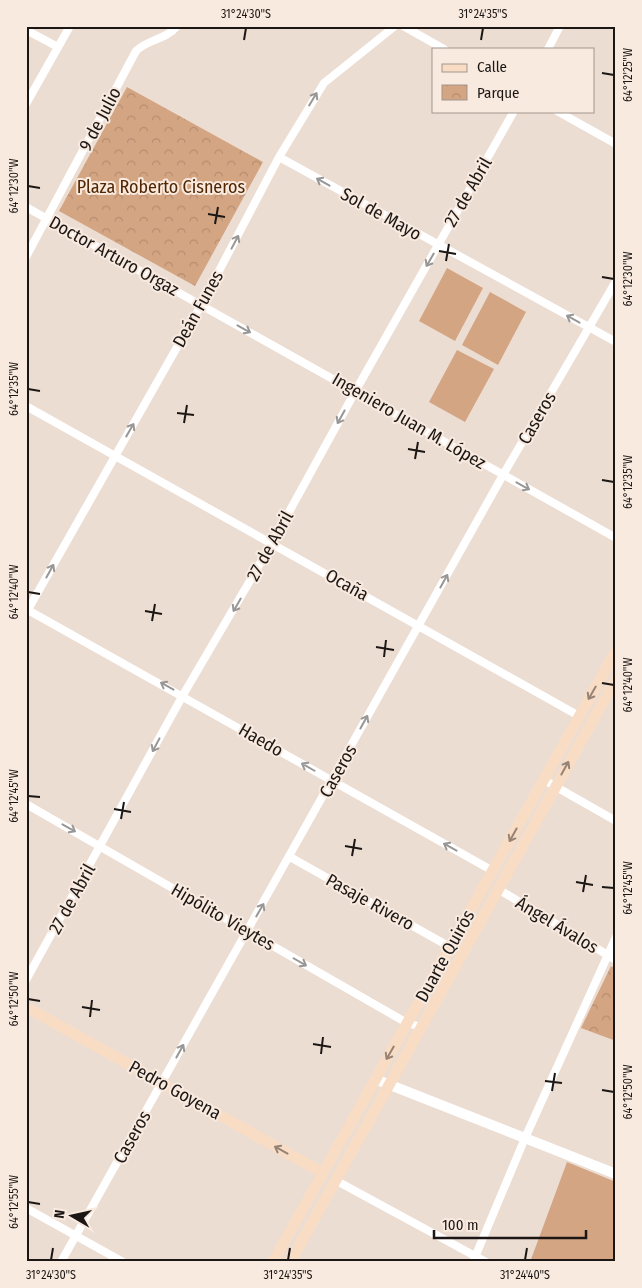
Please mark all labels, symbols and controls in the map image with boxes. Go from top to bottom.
text: 31°24'30"S [221,7,271,21]
text: 31°24'35"S [458,7,508,21]
legend [432,48,594,112]
text: 64°12'25"W [621,48,635,102]
text: Calle [477,58,507,76]
street label: 9 de Julio [74,83,126,155]
text: Parque [477,84,520,102]
one-way arrow [308,93,318,107]
street label: 27 de Abril [439,153,497,231]
text: 64°12'30"W [7,159,21,213]
park label: Plaza Roberto Cisneros [77,176,246,198]
one-way arrow [316,176,331,186]
street label: Sol de Mayo [337,183,425,245]
street label: Doctor Arturo Orgaz [45,211,183,301]
one-way arrow [230,234,240,249]
text: 64°12'30"W [621,252,635,306]
one-way arrow [425,253,435,268]
street label: Deán Funes [168,266,228,351]
one-way arrow [566,314,581,323]
one-way arrow [237,324,251,334]
text: 64°12'35"W [7,362,21,416]
street label: Ingeniero Juan M. López [328,368,490,474]
street label: Caseros [513,387,561,448]
one-way arrow [336,409,346,424]
one-way arrow [126,423,136,437]
text: 64°12'35"W [621,455,635,509]
one-way arrow [515,481,530,491]
street label: 27 de Abril [242,507,298,585]
one-way arrow [46,564,56,579]
street label: Ocaña [322,564,373,606]
text: 64°12'40"W [7,565,21,619]
one-way arrow [439,573,449,588]
one-way arrow [232,597,242,612]
text: 64°12'40"W [621,658,635,712]
one-way arrow [161,681,175,691]
one-way arrow [586,686,596,700]
one-way arrow [360,716,370,730]
street label: Haedo [235,719,287,761]
one-way arrow [150,738,160,752]
street label: Caseros [315,740,362,801]
one-way arrow [561,761,571,776]
one-way arrow [302,762,316,772]
text: 64°12'45"W [7,769,21,823]
one-way arrow [61,824,75,834]
one-way arrow [507,828,517,842]
one-way arrow [443,842,458,851]
street label: 27 de Abril [44,860,100,938]
text: 64°12'45"W [621,861,635,915]
street label: Pasaje Rivero [322,869,418,935]
street label: Hipólito Vieytes [167,879,279,956]
street label: Ángel Ávalos [512,891,603,958]
one-way arrow [255,903,265,917]
street label: Duarte Quirós [411,906,479,1006]
one-way arrow [293,957,308,967]
text: 64°12'50"W [7,972,21,1026]
one-way arrow [175,1045,185,1059]
one-way arrow [385,1046,395,1061]
street label: Pedro Goyena [125,1056,225,1124]
text: 64°12'50"W [621,1065,635,1119]
street label: Caseros [109,1106,156,1167]
one-way arrow [274,1144,288,1154]
text: 64°12'55"W [7,1175,21,1229]
north arrow [48,1190,98,1240]
scale bar [434,1208,587,1240]
text: N [51,1209,69,1220]
text: 100 m [442,1216,479,1234]
text: 31°24'30"S [26,1268,76,1282]
text: 31°24'35"S [263,1268,313,1282]
text: 31°24'40"S [500,1268,550,1282]

